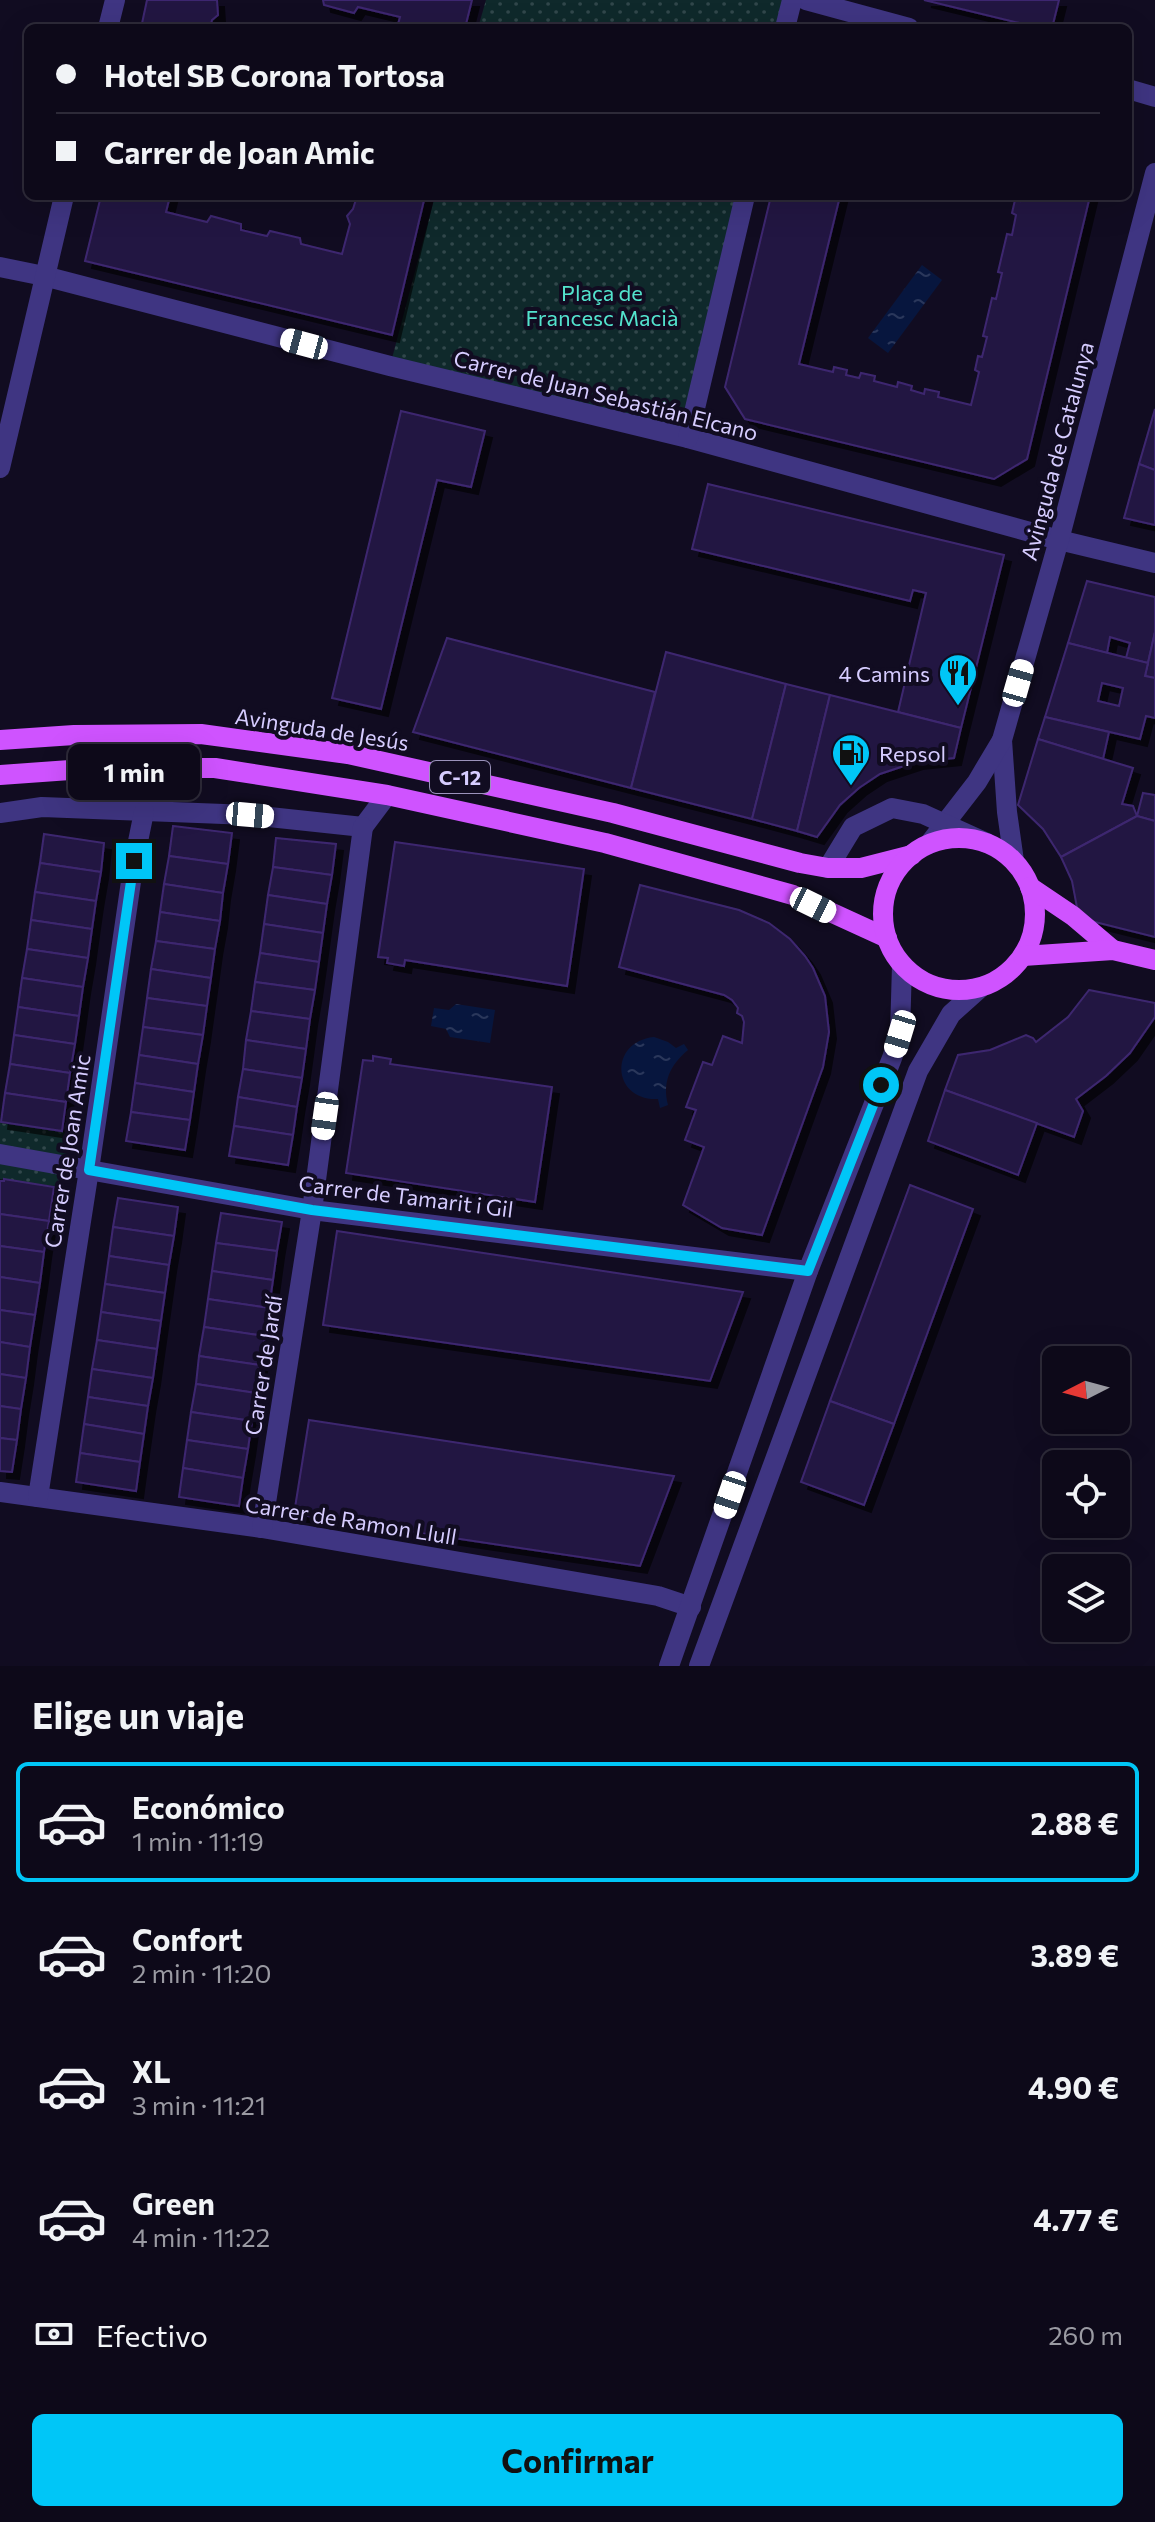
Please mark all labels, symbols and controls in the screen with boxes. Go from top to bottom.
text: Hotel SB Corona Tortosa [104,56,445,93]
text: Carrer de Joan Amic [104,133,375,170]
park label: Plaça de Francesc Macià [526,279,678,331]
car [278,326,330,362]
street label: Avinguda de Catalunya [1015,339,1099,563]
street label: Carrer de Juan Sebastián Elcano [451,344,761,446]
restaurant icon: 4 Camins [937,652,979,707]
car [1000,657,1036,709]
place label: 4 Camins [839,660,930,687]
street label: Avinguda de Jesús [233,702,411,756]
fuel station icon: Repsol [830,732,872,787]
place label: Repsol [879,740,946,767]
callout: 1 min [68,745,200,801]
text: 1 min [103,756,165,787]
road number: C-12 [430,761,490,793]
car [225,801,275,829]
route end [116,843,152,879]
car [786,884,840,926]
car [882,1008,918,1060]
street label: Carrer de Joan Amic [38,1052,96,1250]
route start [863,1067,899,1103]
car [310,1091,340,1141]
street label: Carrer de Tamarit i Gil [297,1169,515,1223]
street label: Carrer de Jardí [239,1292,288,1437]
north arrow [1042,1346,1130,1434]
map controls [1042,1346,1130,1642]
button: locate [1042,1450,1130,1538]
car [711,1468,749,1522]
street label: Carrer de Ramon Llull [243,1490,459,1550]
button: layers [1042,1554,1130,1642]
text: Elige un viaje [32,1692,244,1736]
icon: car [36,1786,108,1858]
text: Económico [132,1788,285,1825]
text: 2.88 € [1030,1804,1119,1841]
text: 1 min · 11:19 [132,1825,264,1856]
icon: car [36,1918,108,1990]
text: Confort [132,1920,243,1957]
text: 3.89 € [1031,1936,1119,1973]
text: 2 min · 11:20 [132,1957,271,1988]
icon: car [36,2050,108,2122]
text: XL [132,2052,171,2089]
text: 4.90 € [1028,2068,1119,2105]
text: 3 min · 11:21 [132,2089,266,2120]
icon: car [36,2182,108,2254]
text: Green [132,2184,215,2221]
text: 4.77 € [1033,2200,1119,2237]
text: 4 min · 11:22 [132,2221,270,2252]
icon: cash [32,2312,76,2356]
text: Efectivo [96,2316,208,2353]
text: 260 m [1048,2319,1123,2350]
button: Confirmar [32,2414,1123,2506]

